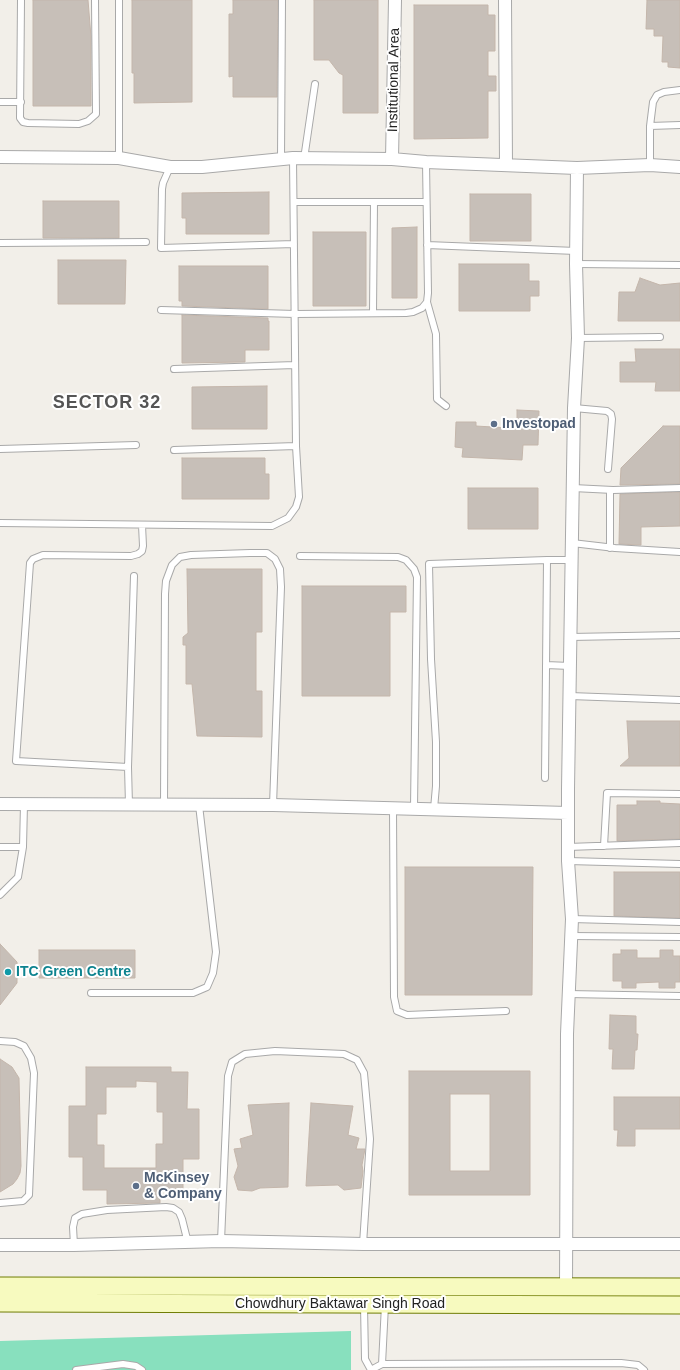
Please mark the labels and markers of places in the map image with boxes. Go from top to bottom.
place label: Investopad [502,416,576,432]
marker: Investopad [489,419,499,429]
place label: ITC Green Centre [16,964,131,980]
marker: ITC Green Centre [3,967,13,977]
place label: McKinsey & Company [144,1170,222,1202]
marker: McKinsey & Company [131,1181,141,1191]

